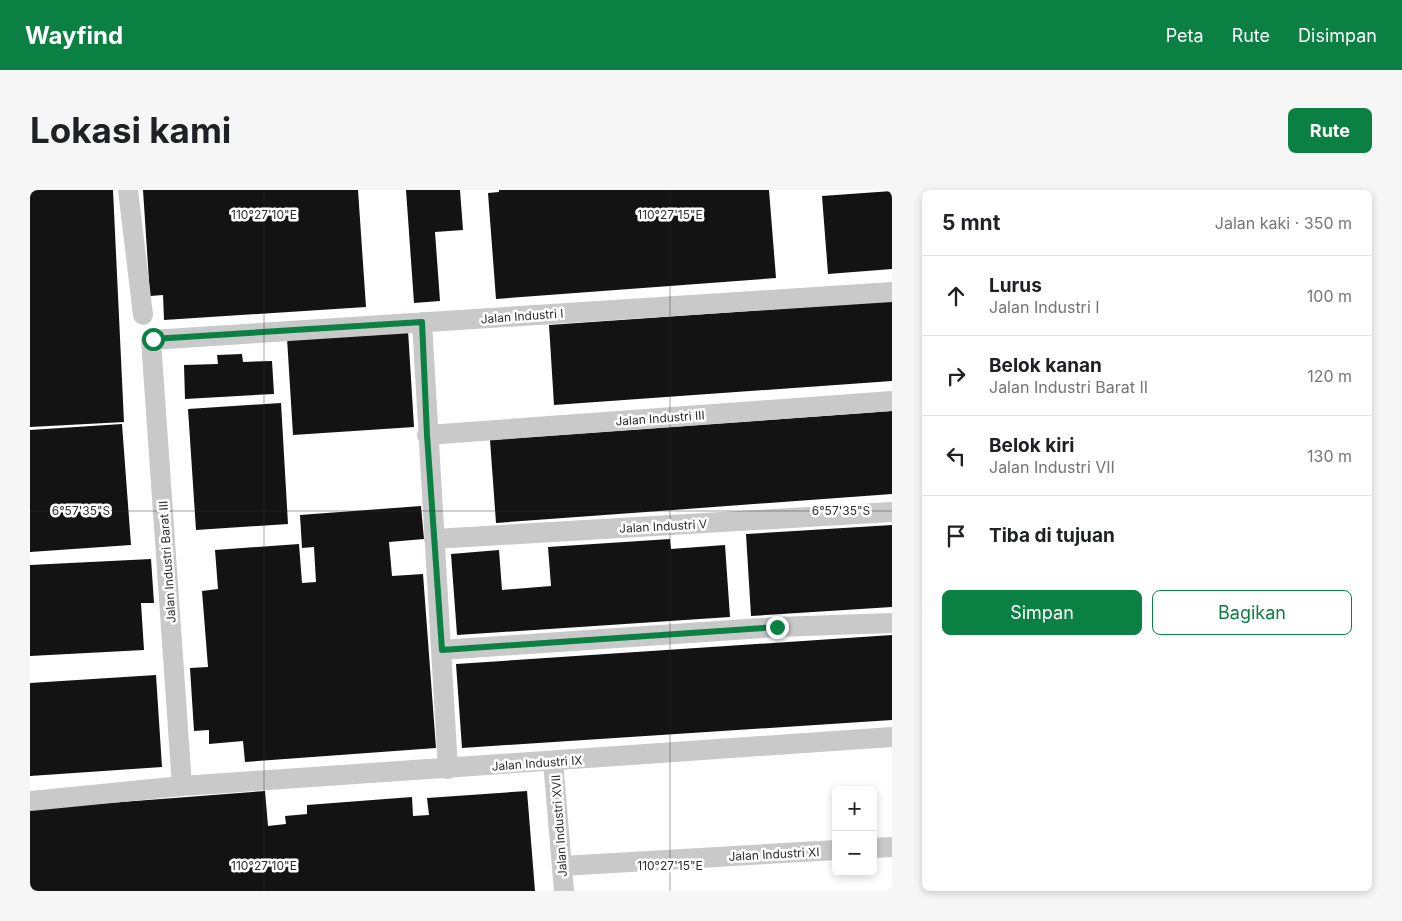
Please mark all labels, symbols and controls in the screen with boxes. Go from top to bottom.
text: Wayfind [25,21,123,50]
text: Peta [1166,25,1204,46]
text: Rute [1232,25,1270,46]
text: Disimpan [1298,25,1377,46]
button: Rute [1288,108,1372,153]
text: Lokasi kami [30,109,231,151]
text: 110°27'10"E [231,207,297,222]
text: 110°27'15"E [637,207,703,222]
text: 5 mnt [942,210,1000,235]
text: Jalan kaki · 350 m [1215,213,1352,233]
text: Lurus [989,274,1042,297]
icon: ahead [942,282,970,310]
text: 100 m [1307,286,1352,306]
text: Jalan Industri I [989,297,1100,317]
street label: Jalan Industri I [480,306,564,326]
route start [142,328,165,351]
text: Belok kanan [989,354,1102,377]
icon: right [942,362,970,390]
text: 120 m [1307,366,1352,386]
text: Jalan Industri Barat II [989,377,1148,397]
street label: Jalan Industri III [615,407,705,429]
text: Belok kiri [989,434,1074,457]
icon: left [942,442,970,470]
text: 130 m [1307,446,1352,466]
text: Jalan Industri VII [989,457,1115,477]
street label: Jalan Industri Barat III [155,500,179,624]
text: 6°57'35"S [52,503,111,518]
text: 6°57'35"S [812,503,871,518]
street label: Jalan Industri V [619,516,707,536]
icon: arrive [942,522,970,550]
text: Tiba di tujuan [989,524,1115,547]
button: Simpan [942,590,1142,635]
button: Bagikan [1152,590,1352,635]
route end [766,616,789,639]
street label: Jalan Industri IX [491,752,583,774]
street label: Jalan Industri XVII [548,774,570,878]
map controls [832,786,877,876]
button: + [832,786,877,831]
button: − [832,831,877,876]
street label: Jalan Industri XI [728,844,820,864]
text: 110°27'10"E [231,858,297,873]
text: 110°27'15"E [637,858,703,873]

